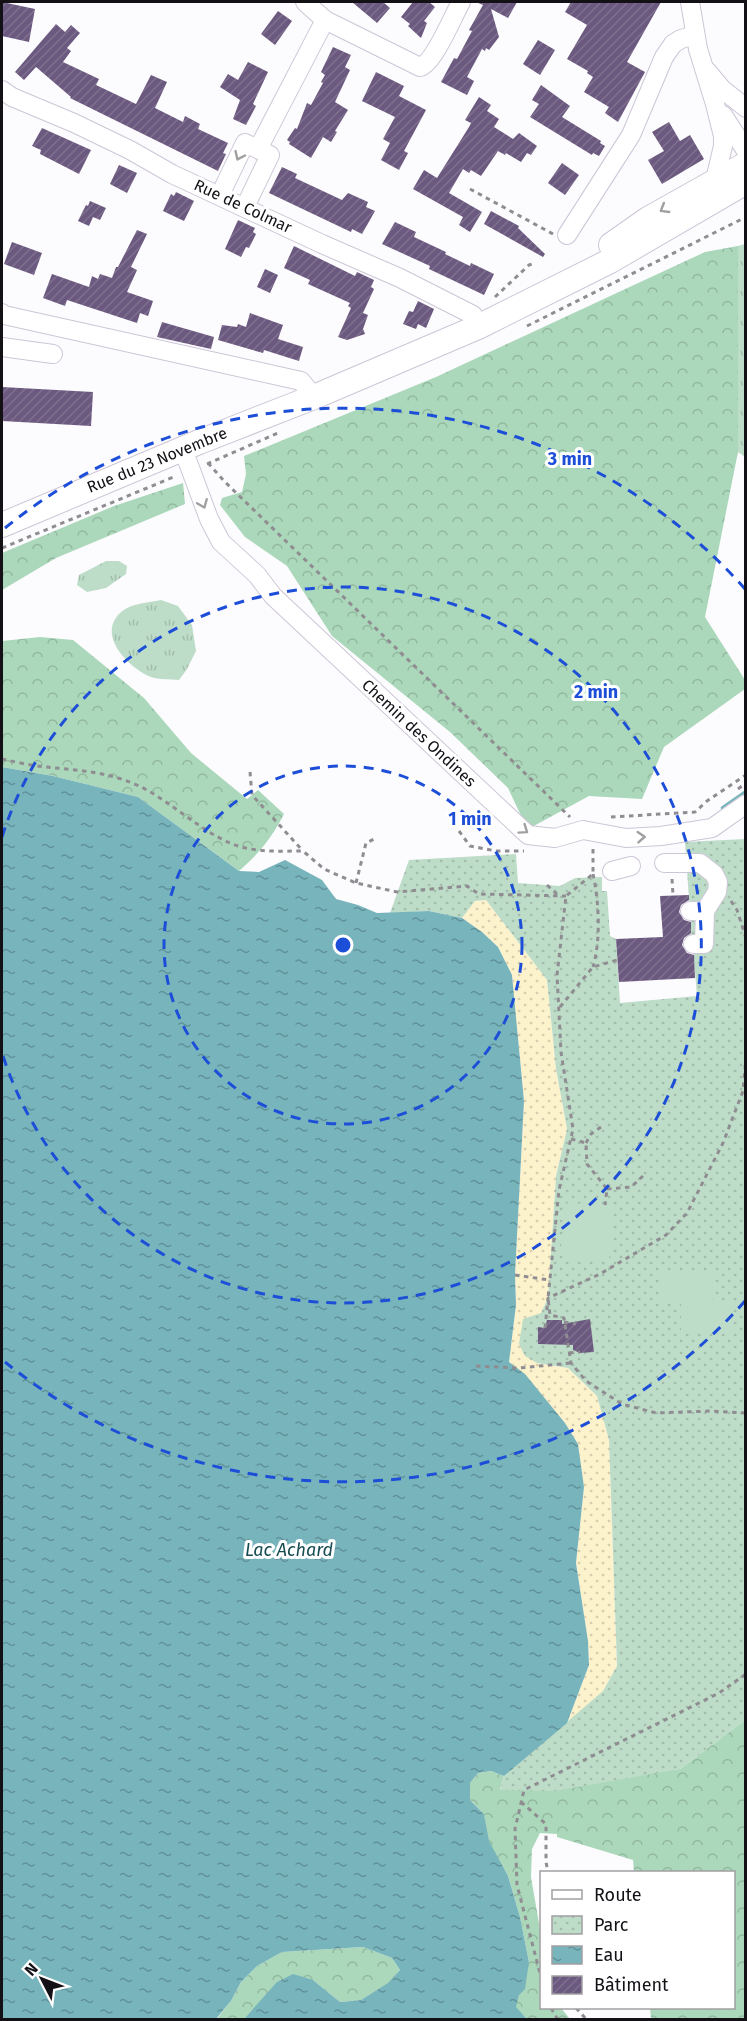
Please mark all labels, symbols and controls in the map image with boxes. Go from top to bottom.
one-way arrow [235,150,247,161]
street label: Rue de Colmar [191,175,296,237]
one-way arrow [660,202,670,213]
street label: Rue du 23 Novembre [84,423,230,497]
text: 3 min [547,448,592,470]
one-way arrow [196,498,208,509]
street label: Chemin des Ondines [358,675,480,791]
text: 2 min [574,681,618,703]
text: 1 min [448,808,492,830]
one-way arrow [518,823,529,834]
one-way arrow [637,831,646,844]
centre of rings [333,935,353,955]
water label: Lac Achard [245,1539,333,1561]
legend [540,1871,735,2009]
text: Route [594,1884,642,1906]
text: Parc [594,1914,629,1936]
text: Eau [594,1944,624,1966]
north arrow [12,1949,72,2009]
text: N [21,1959,42,1980]
text: Bâtiment [594,1974,669,1996]

